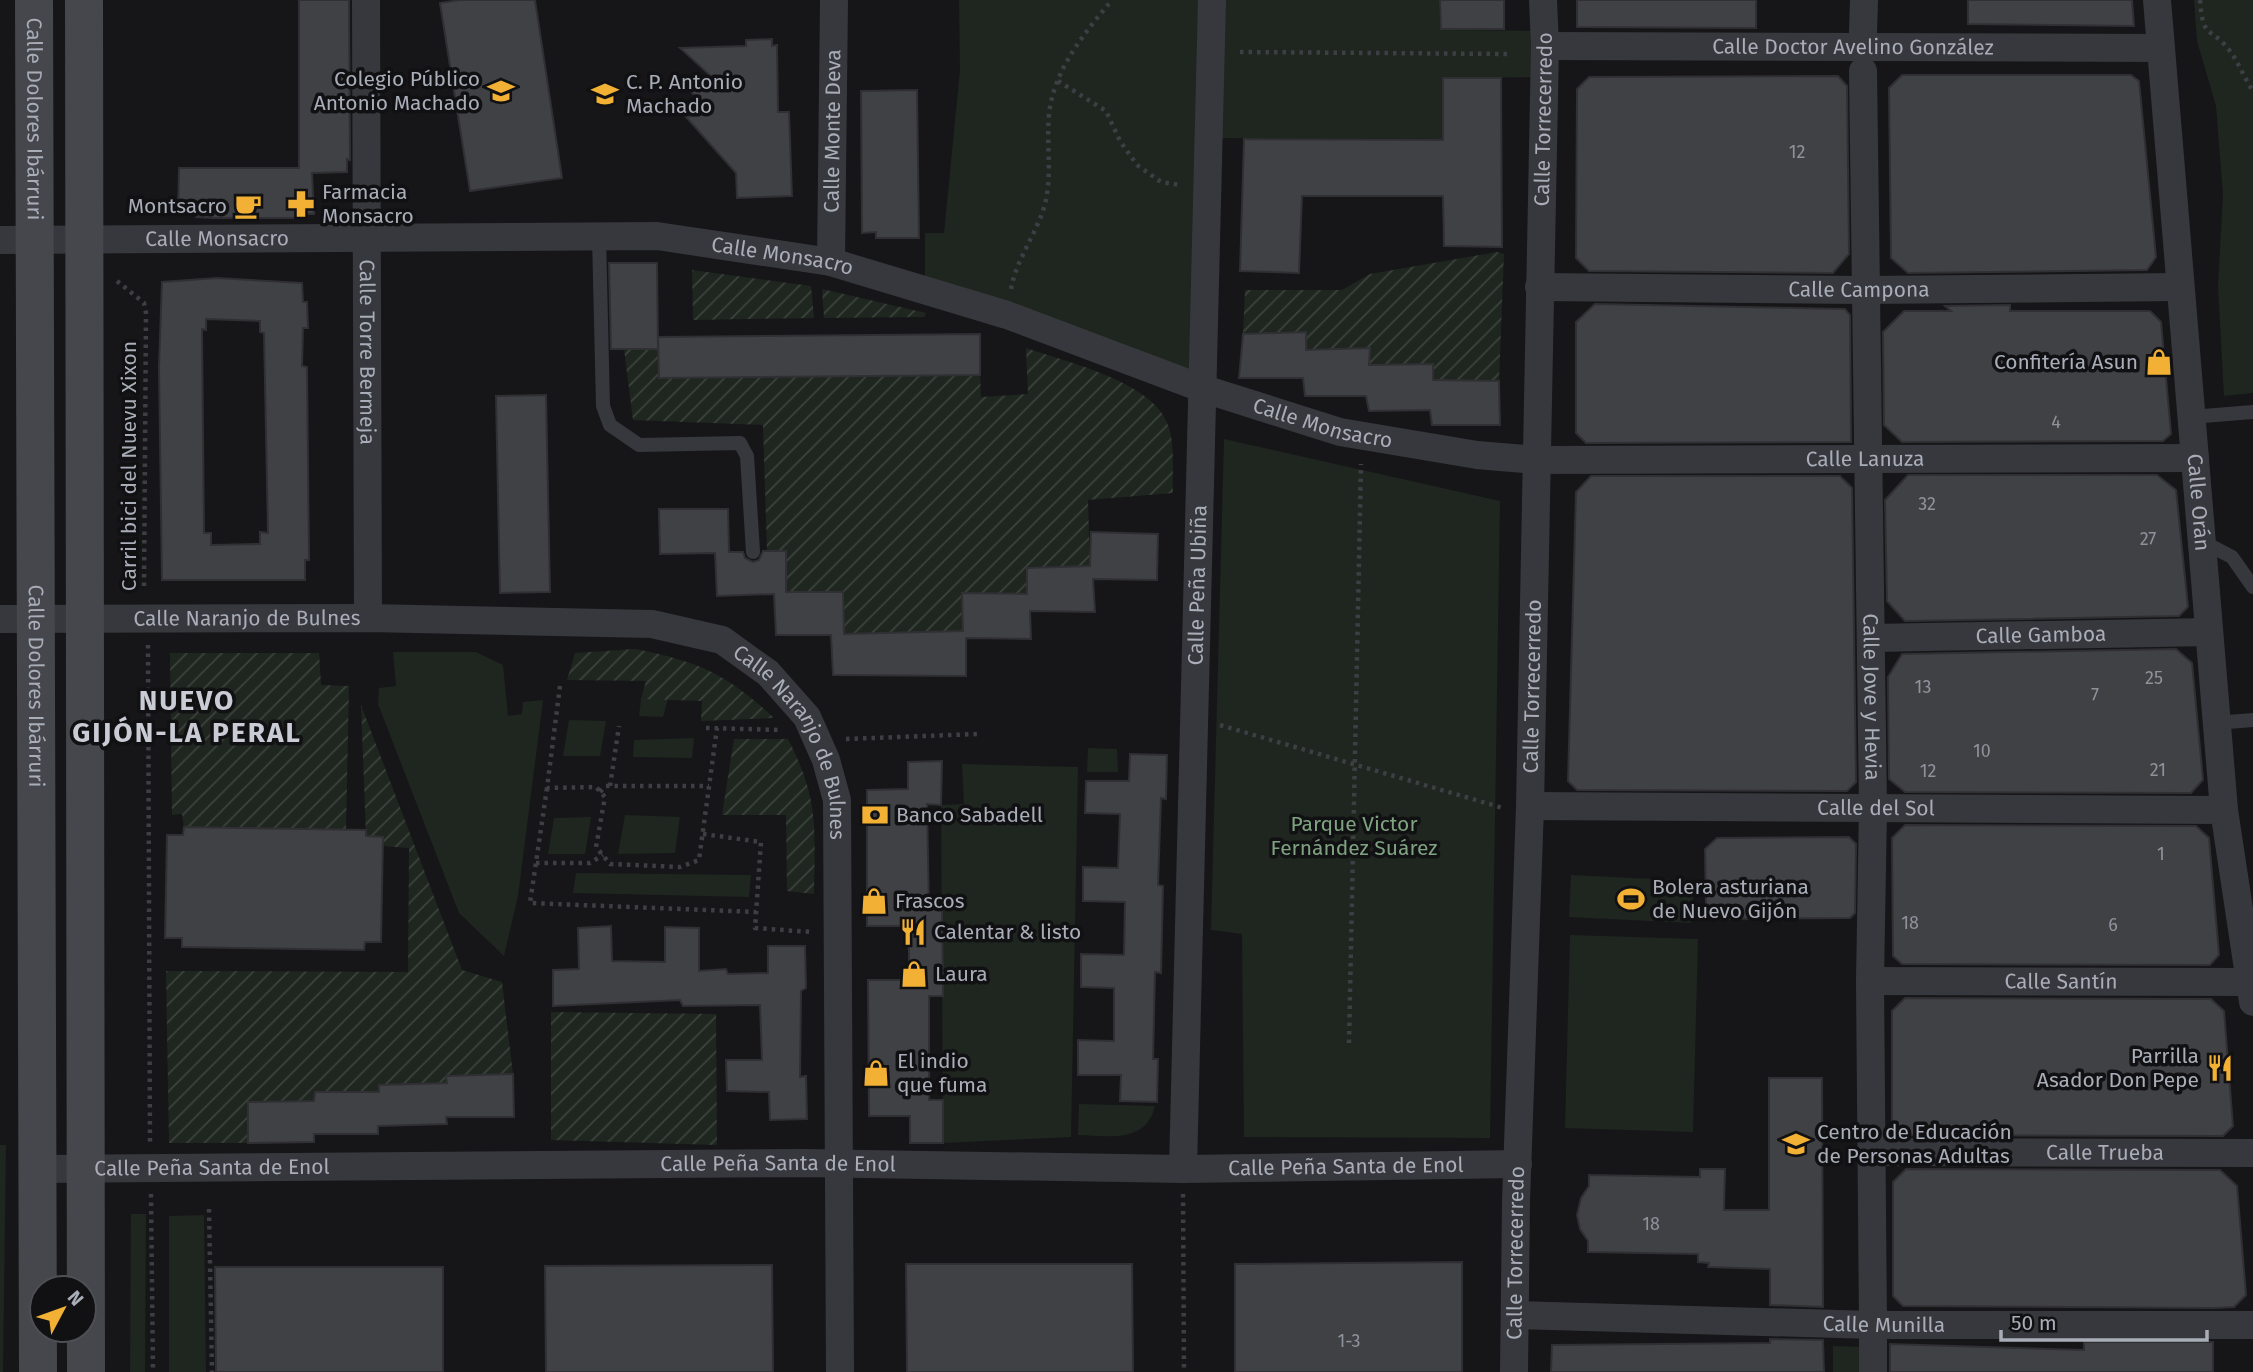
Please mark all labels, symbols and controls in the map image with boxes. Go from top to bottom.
street label: Calle Dolores Ibárruri [21,18,48,220]
street label: Calle Torrecerredo [1529,32,1558,207]
street label: Calle Doctor Avelino González [1712,34,1994,60]
street label: Calle Monte Deva [819,49,846,213]
place label: Colegio Público Antonio Machado [314,66,480,116]
place label: C. P. Antonio Machado [626,69,743,119]
school or university icon: Colegio Público Antonio Machado [486,76,516,106]
school or university icon: C. P. Antonio Machado [590,79,620,109]
house number: 12 [1789,141,1805,163]
place label: Farmacia Monsacro [322,179,414,229]
pharmacy icon: Farmacia Monsacro [286,189,316,219]
cafe icon: Montsacro [233,191,263,221]
place label: Montsacro [128,193,227,219]
street label: Calle Monsacro [145,225,289,252]
street label: Calle Monsacro [710,231,857,281]
street label: Calle Torre Bermeja [354,259,380,445]
street label: Calle Campona [1788,276,1930,303]
street label: Carril bici del Nuevu Xixon [116,341,142,591]
shop icon: Confitería Asun [2144,347,2174,377]
place label: Confitería Asun [1994,349,2138,375]
street label: Calle Monsacro [1250,392,1394,454]
house number: 4 [2051,411,2061,433]
street label: Calle Lanuza [1806,446,1924,472]
street label: Calle Orán [2182,453,2216,552]
house number: 32 [1918,493,1936,515]
street label: Calle Peña Ubiña [1182,505,1212,666]
house number: 27 [2140,528,2156,550]
street label: Calle Dolores Ibárruri [23,585,49,787]
street label: Calle Torrecerredo [1518,599,1547,774]
street label: Calle Naranjo de Bulnes [133,605,361,632]
street label: Calle Jove y Hevia [1857,613,1886,781]
street label: Calle Gamboa [1975,621,2107,649]
street label: Calle Naranjo de Bulnes [728,639,850,840]
house number: 25 [2145,667,2163,689]
house number: 13 [1915,676,1931,698]
district label: NUEVO GIJÓN-LA PERAL [72,684,302,749]
house number: 7 [2091,684,2099,706]
house number: 10 [1973,740,1991,762]
house number: 21 [2150,759,2166,781]
house number: 12 [1920,760,1936,782]
street label: Calle del Sol [1817,795,1935,821]
bank icon: Banco Sabadell [860,800,890,830]
place label: Banco Sabadell [896,802,1043,828]
park label: Parque Victor Fernández Suárez [1271,811,1437,861]
house number: 1 [2157,843,2165,865]
place label: Bolera asturiana de Nuevo Gijón [1652,874,1809,924]
sports icon: Bolera asturiana de Nuevo Gijón [1616,884,1646,914]
shop icon: Frascos [859,886,889,916]
place label: Frascos [895,888,965,914]
house number: 18 [1901,912,1919,934]
house number: 6 [2108,914,2118,936]
restaurant icon: Calentar & listo [898,917,928,947]
place label: Calentar & listo [934,919,1081,945]
shop icon: Laura [899,959,929,989]
place label: Laura [935,961,988,987]
street label: Calle Santín [2004,968,2118,995]
place label: Parrilla Asador Don Pepe [2037,1043,2199,1093]
place label: El indio que fuma [897,1048,987,1098]
restaurant icon: Parrilla Asador Don Pepe [2205,1053,2235,1083]
shop icon: El indio que fuma [861,1058,891,1088]
place label: Centro de Educación de Personas Adultas [1817,1119,2012,1169]
school or university icon: Centro de Educación de Personas Adultas [1781,1129,1811,1159]
street label: Calle Trueba [2046,1139,2164,1166]
street label: Calle Peña Santa de Enol [660,1150,896,1177]
street label: Calle Peña Santa de Enol [1228,1152,1464,1181]
street label: Calle Peña Santa de Enol [94,1154,330,1182]
street label: Calle Torrecerredo [1501,1166,1530,1340]
house number: 18 [1642,1213,1660,1235]
north arrow [28,1274,98,1344]
text: N [63,1286,88,1310]
scale bar [2001,1298,2208,1342]
text: 50 m [2011,1310,2057,1336]
street label: Calle Munilla [1822,1311,1945,1338]
house number: 1-3 [1338,1330,1360,1352]

